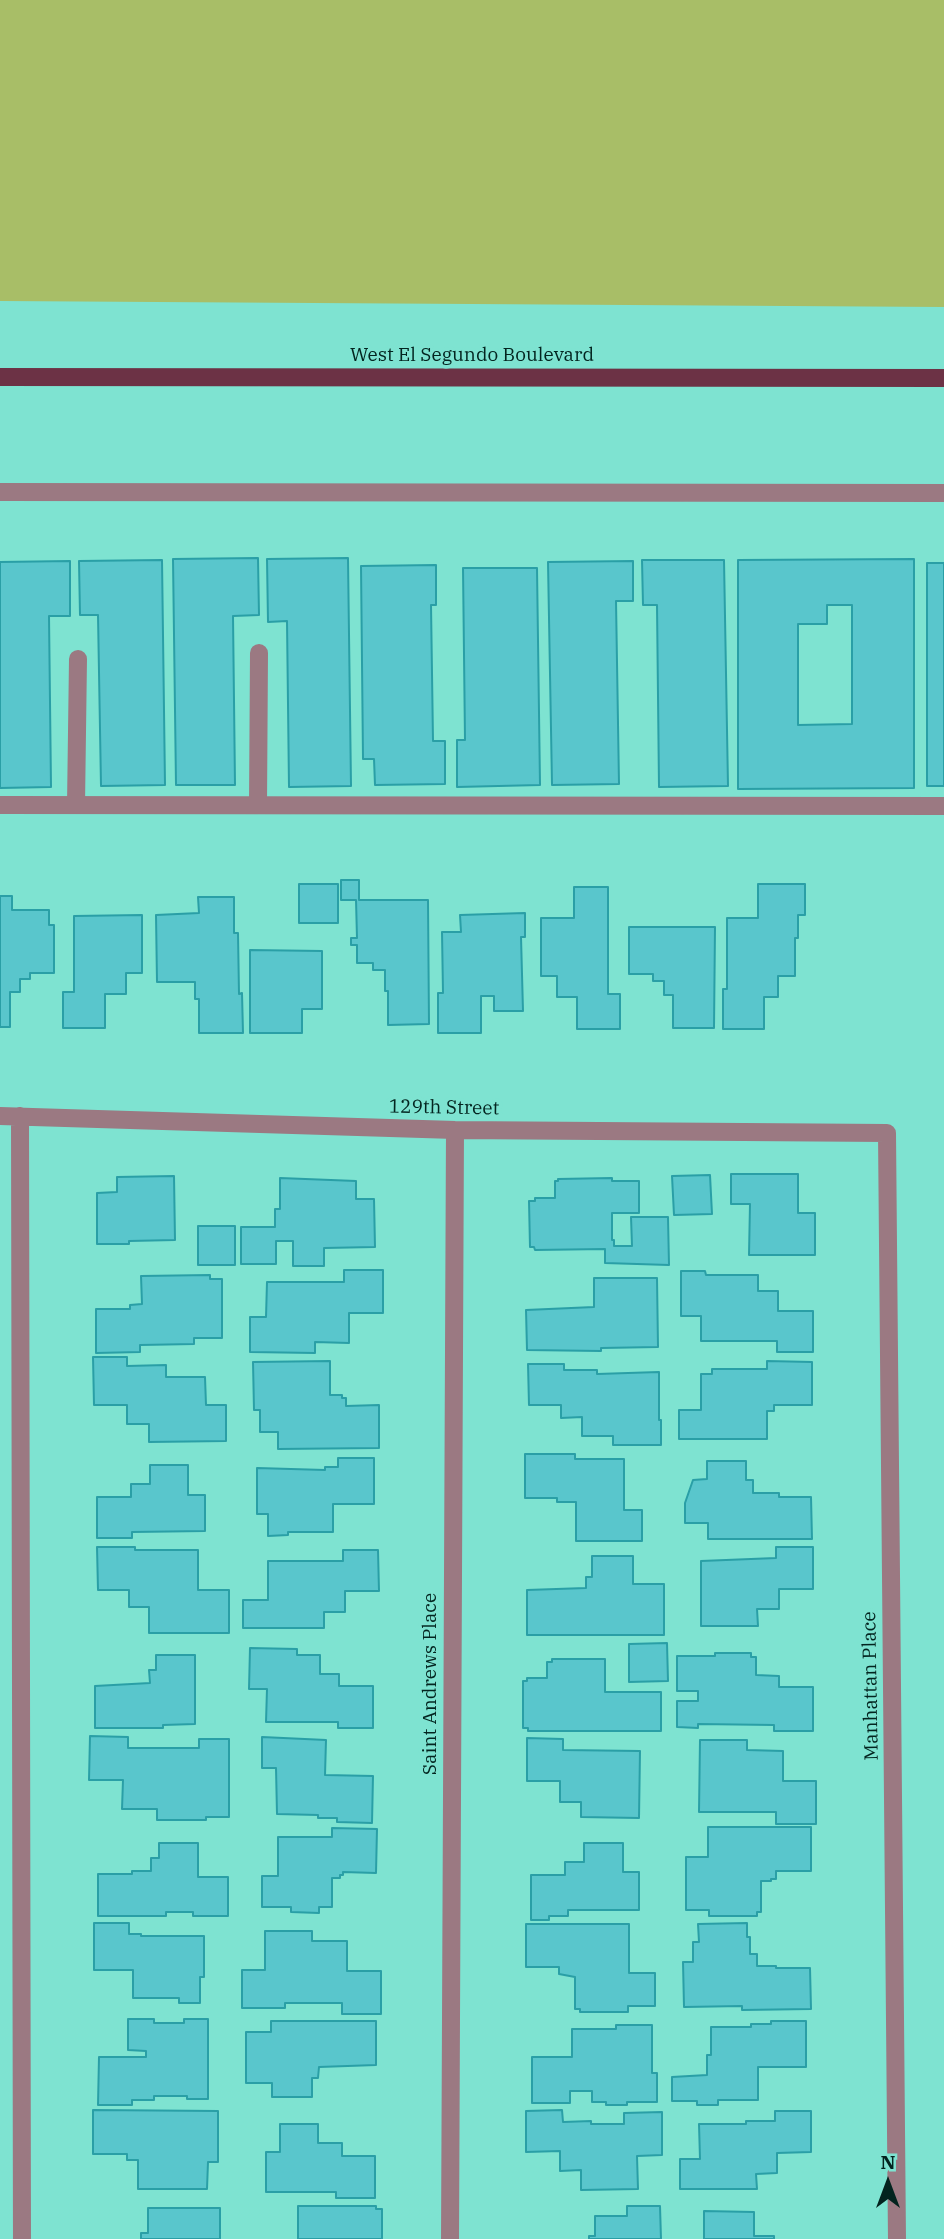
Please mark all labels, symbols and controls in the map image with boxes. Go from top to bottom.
street label: West El Segundo Boulevard [350,345,594,367]
street label: 129th Street [389,1096,499,1120]
street label: Saint Andrews Place [420,1593,442,1775]
street label: Manhattan Place [858,1611,884,1761]
north arrow [853,2148,923,2218]
text: N [880,2150,896,2174]

